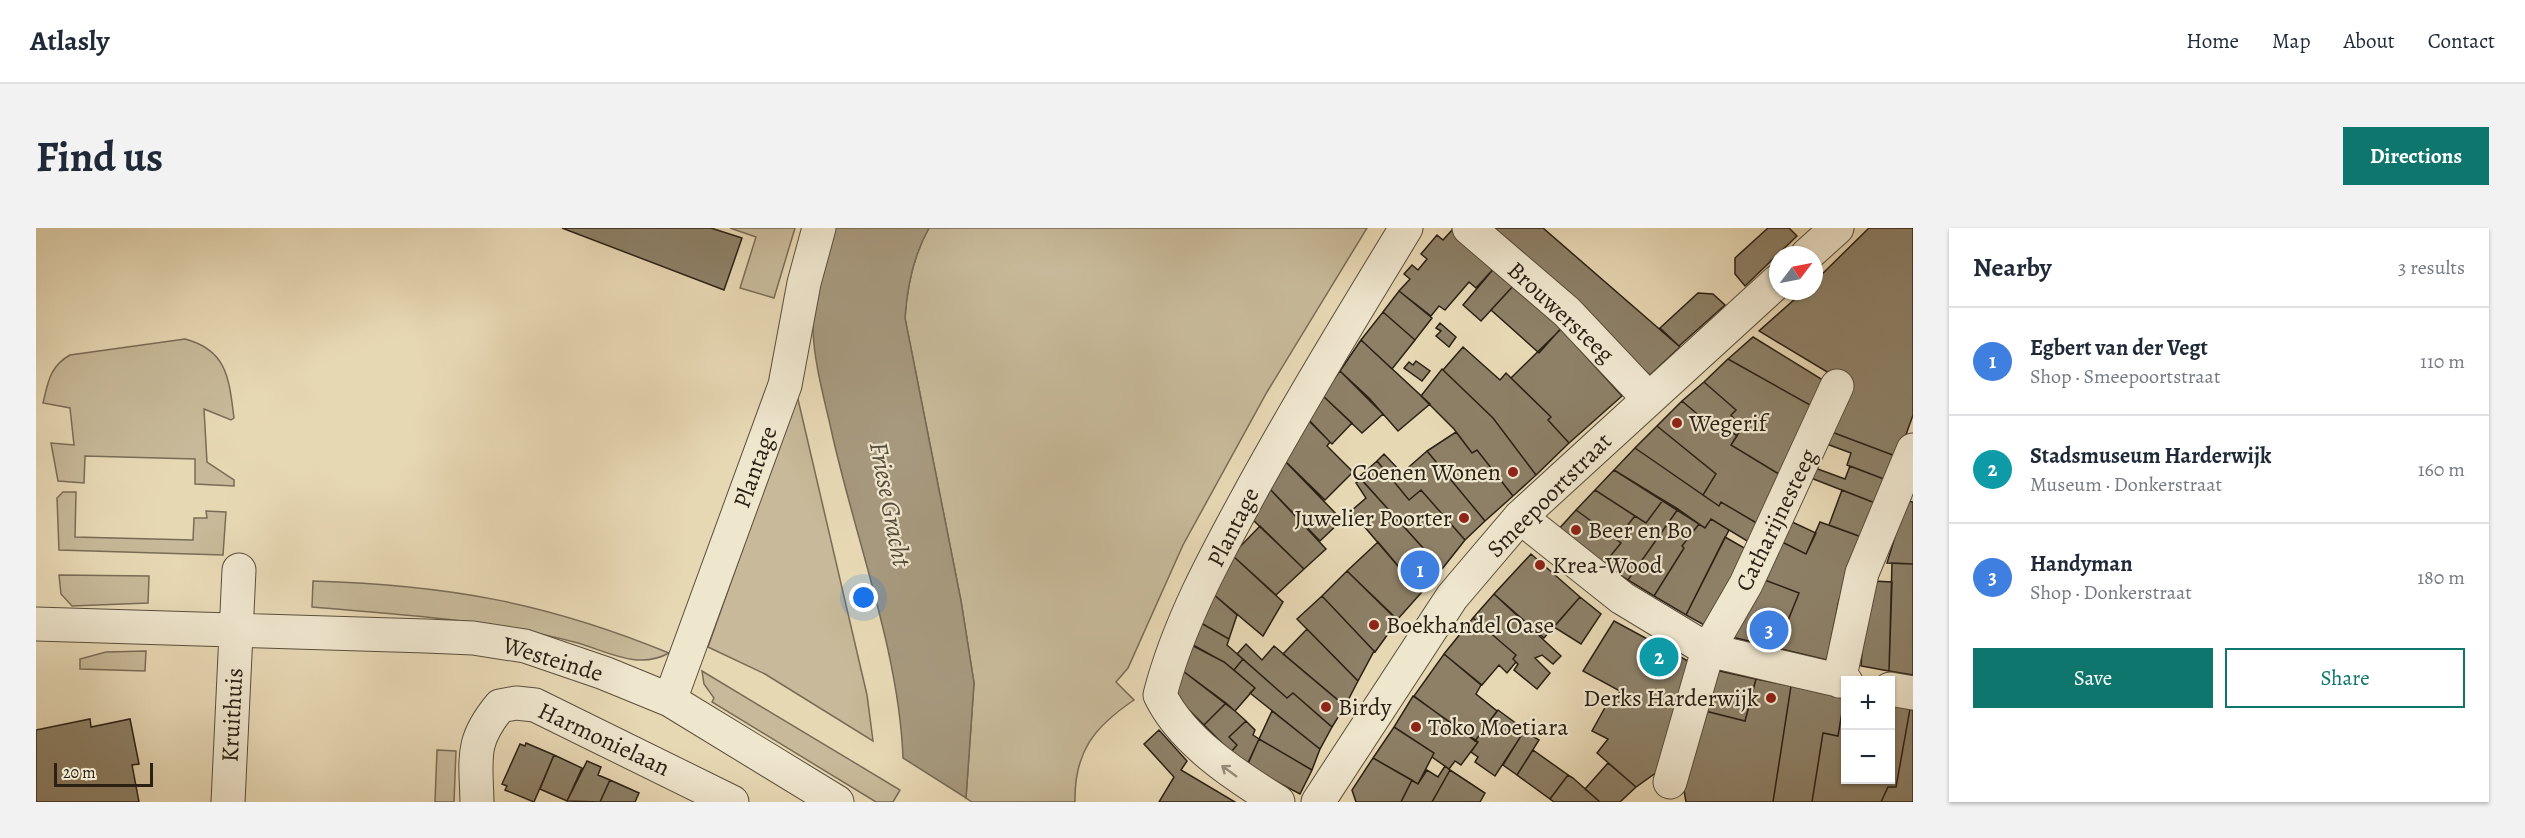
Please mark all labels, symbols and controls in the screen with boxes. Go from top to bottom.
text: Atlasly [30,22,109,60]
text: Home [2186,27,2239,55]
text: Map [2272,27,2310,55]
text: About [2343,27,2395,55]
text: Contact [2428,27,2495,55]
button: Directions [2343,127,2489,185]
text: Find us [36,128,163,185]
north arrow [1769,246,1823,300]
text: Nearby [1973,250,2052,285]
street label: Brouwersteeg [1501,254,1621,370]
text: 3 results [2398,254,2465,281]
text: Egbert van der Vegt [2030,333,2208,363]
text: 1 [1989,348,1996,375]
text: 110 m [2420,348,2465,375]
text: Shop · Smeepoortstraat [2030,363,2221,390]
place label: Wegerif [1688,407,1770,439]
marker: Wegerif [1670,416,1684,430]
street label: Plantage [725,421,785,513]
street label: Smeepoortstraat [1480,425,1619,564]
water label: Friese Gracht [861,439,919,571]
text: Stadsmuseum Harderwijk [2030,441,2271,471]
street label: Catharijnesteeg [1728,443,1824,597]
place label: Coenen Wonen [1352,456,1501,488]
text: 2 [1988,456,1997,483]
text: 160 m [2418,456,2465,483]
marker: Coenen Wonen [1506,465,1520,479]
text: Museum · Donkerstraat [2030,471,2222,498]
street label: Plantage [1199,482,1267,572]
place label: Juwelier Poorter [1294,502,1452,534]
marker: Juwelier Poorter [1457,511,1471,525]
place label: Beer en Bo [1588,514,1692,546]
marker: Beer en Bo [1569,523,1583,537]
pin: 1 [1400,548,1440,592]
place label: Krea-Wood [1552,549,1663,581]
text: Handyman [2030,549,2133,579]
marker: Krea-Wood [1533,558,1547,572]
text: 3 [1988,564,1997,591]
text: 180 m [2417,564,2465,591]
text: Shop · Donkerstraat [2030,579,2192,606]
your location [849,583,878,612]
pin: 3 [1750,608,1788,652]
place label: Boekhandel Oase [1386,609,1554,641]
marker: Boekhandel Oase [1367,618,1381,632]
street label: Westeinde [498,628,607,689]
pin: 2 [1640,634,1678,680]
button: Save [1973,648,2213,708]
button: Share [2225,648,2465,708]
street label: Kruithuis [214,667,250,763]
map controls [1841,676,1895,784]
button: + [1841,676,1895,730]
place label: Derks Harderwijk [1583,682,1759,714]
place label: Birdy [1338,691,1392,723]
marker: Derks Harderwijk [1764,691,1778,705]
street label: Harmonielaan [533,694,675,784]
marker: Birdy [1319,700,1333,714]
place label: Toko Moetiara [1428,711,1569,743]
marker: Toko Moetiara [1409,720,1423,734]
button: − [1841,730,1895,784]
scale bar [54,760,153,788]
text: 20 m [63,762,96,784]
one-way arrow [1222,764,1238,777]

